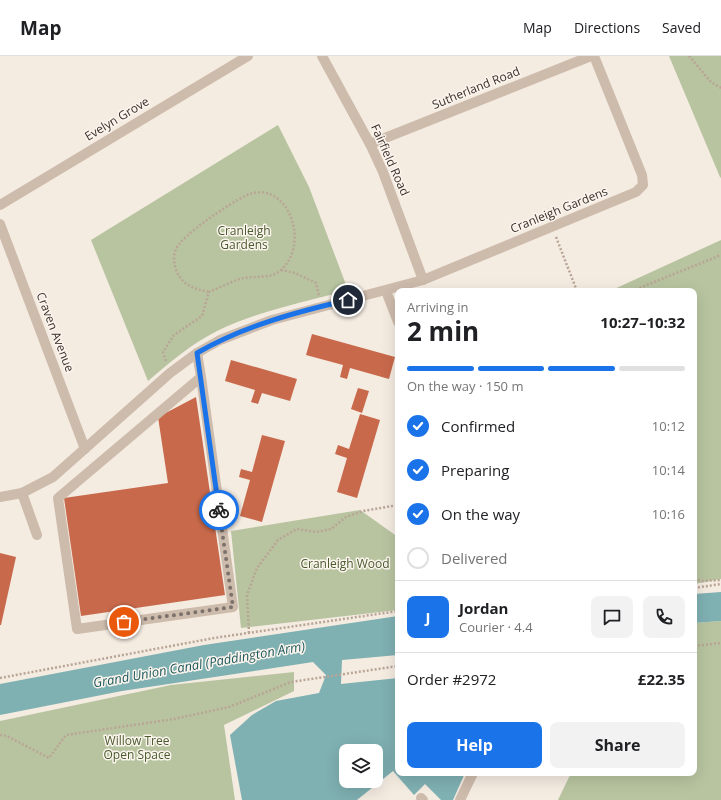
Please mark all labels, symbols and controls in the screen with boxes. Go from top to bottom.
text: Map [20,15,61,41]
text: Map [523,18,552,37]
text: Directions [574,18,640,37]
text: Saved [662,18,701,37]
street label: Sutherland Road [429,62,522,113]
street label: Evelyn Grove [81,92,152,145]
street label: Fairfield Road [367,121,414,198]
street label: Cranleigh Gardens [508,182,610,237]
park label: Cranleigh Gardens [217,222,271,253]
pin [331,283,365,317]
icon: home [337,289,359,311]
street label: Craven Avenue [32,290,79,374]
text: Arriving in [407,298,469,316]
text: 10:27–10:32 [600,312,685,332]
text: 2 min [407,313,479,349]
text: On the way · 150 m [407,377,523,395]
icon: check [407,415,429,437]
text: Confirmed [441,416,515,436]
text: 10:12 [652,417,685,435]
icon: check [407,459,429,481]
text: Preparing [441,460,509,480]
text: 10:14 [652,461,685,479]
courier [199,490,239,530]
icon: bike [208,499,230,521]
icon: check [407,503,429,525]
text: On the way [441,504,520,524]
text: 10:16 [652,505,685,523]
text: Delivered [441,548,508,568]
park label: Cranleigh Wood [300,555,390,572]
button: chat [591,596,633,638]
button: phone [643,596,685,638]
text: Jordan [459,598,508,618]
pin [107,605,141,639]
text: J [426,607,430,627]
icon: bag [113,611,135,633]
text: Courier · 4.4 [459,618,533,636]
water label: Grand Union Canal (Paddington Arm) [92,636,307,692]
text: Order #2972 [407,669,496,689]
text: £22.35 [638,669,685,689]
button: Help [407,722,542,768]
button: Share [550,722,685,768]
park label: Willow Tree Open Space [104,732,171,763]
map controls [339,744,383,788]
button: layers [339,744,383,788]

